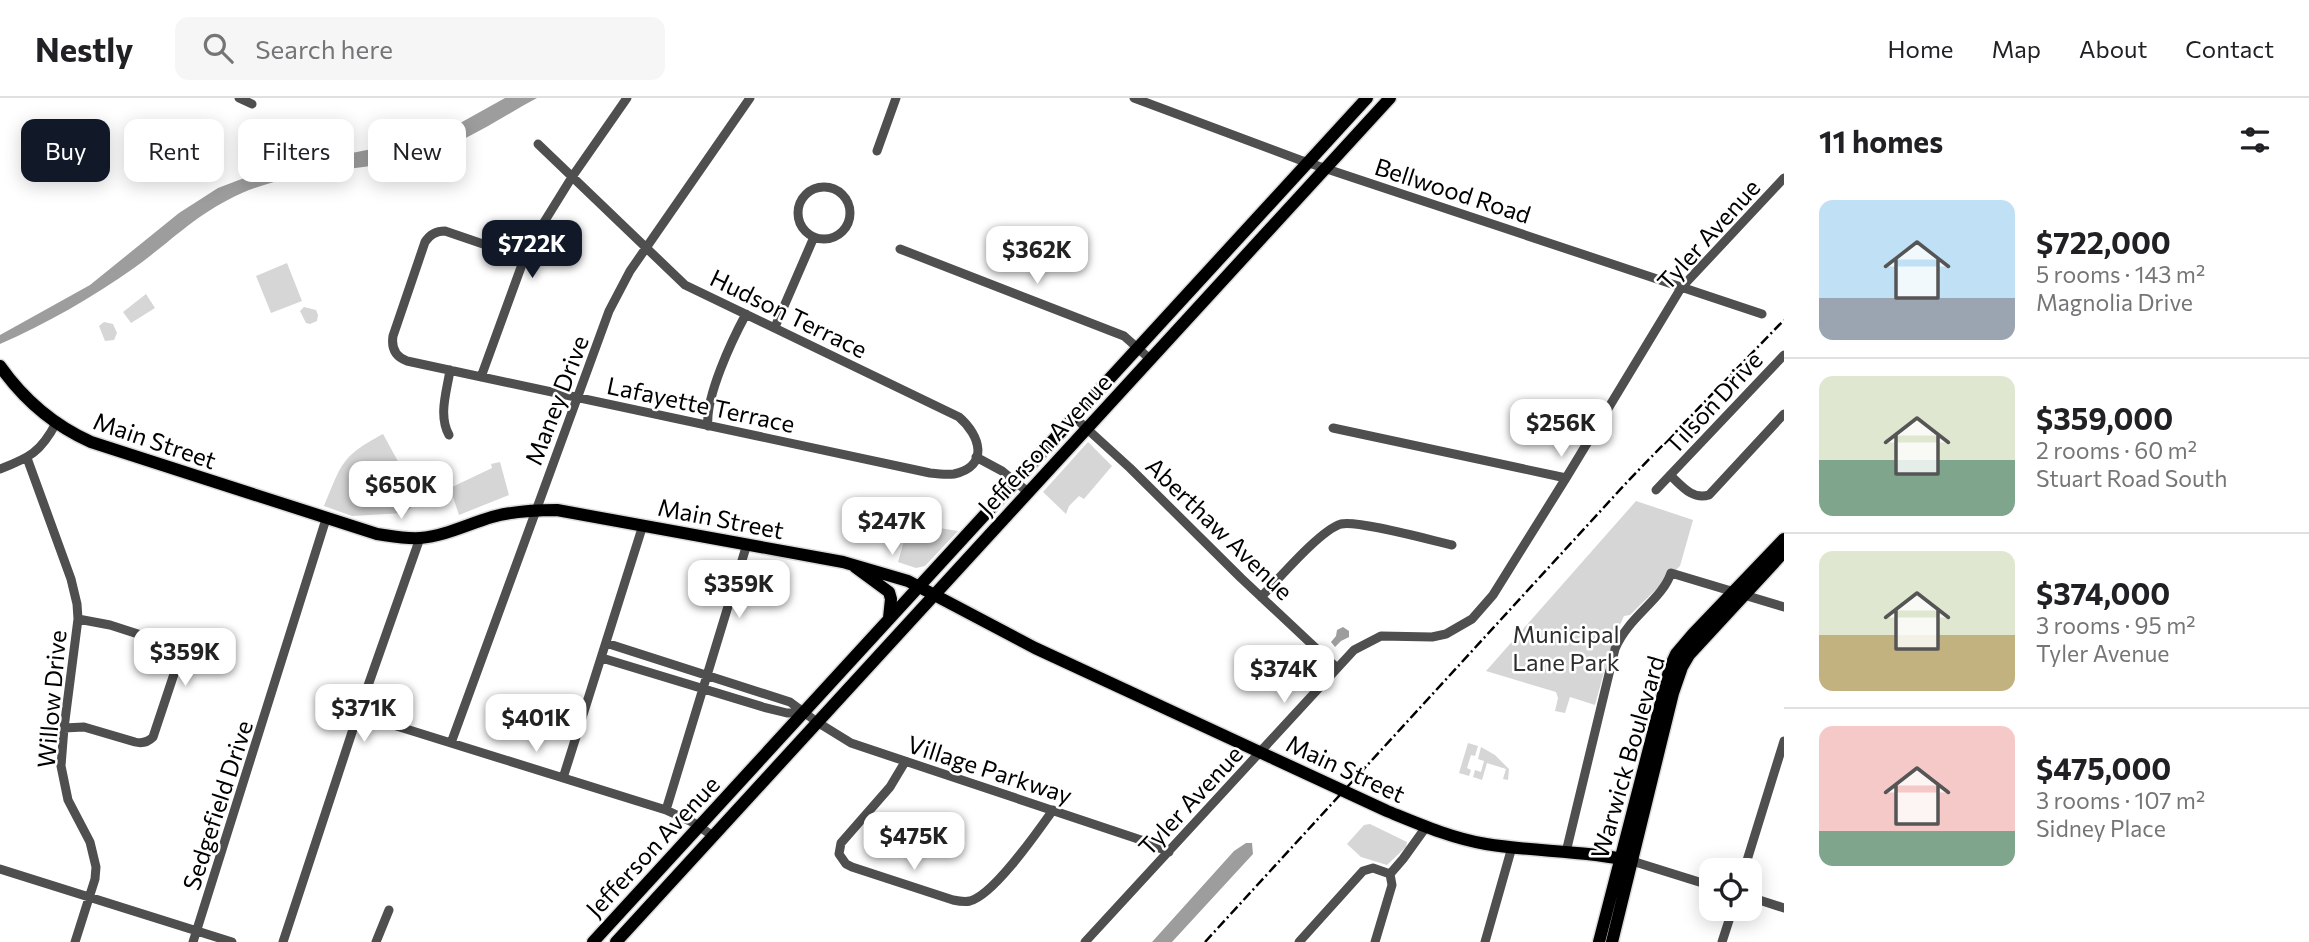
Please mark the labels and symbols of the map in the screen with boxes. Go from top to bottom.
street label: Bellwood Road [1371,151,1535,229]
street label: Tyler Avenue [1651,173,1765,295]
pin: $722K [483,220,581,280]
pin: $362K [988,226,1086,286]
street label: Hudson Terrace [706,262,872,364]
street label: Maney Drive [518,331,594,469]
street label: Tilson Drive [1658,345,1768,459]
street label: Jefferson Avenue [971,367,1117,521]
street label: Lafayette Terrace [604,370,798,438]
pin: $256K [1512,400,1610,459]
street label: Main Street [90,406,220,475]
street label: Aberthaw Avenue [1141,451,1299,605]
pin: $650K [352,462,450,521]
street label: Main Street [656,492,787,544]
pin: $247K [843,498,941,557]
pin: $359K [690,560,788,620]
park label: Municipal Lane Park [1512,619,1620,676]
pin: $359K [136,628,234,688]
street label: Willow Drive [31,629,71,769]
pin: $374K [1235,646,1333,705]
street label: Warwick Boulevard [1584,652,1670,862]
pin: $371K [315,684,413,744]
pin: $401K [487,694,585,754]
street label: Sedgefield Drive [176,716,258,894]
street label: Main Street [1282,728,1410,808]
street label: Village Parkway [904,729,1076,809]
street label: Tyler Avenue [1132,739,1248,861]
street label: Jefferson Avenue [579,769,725,923]
pin: $475K [865,812,963,872]

